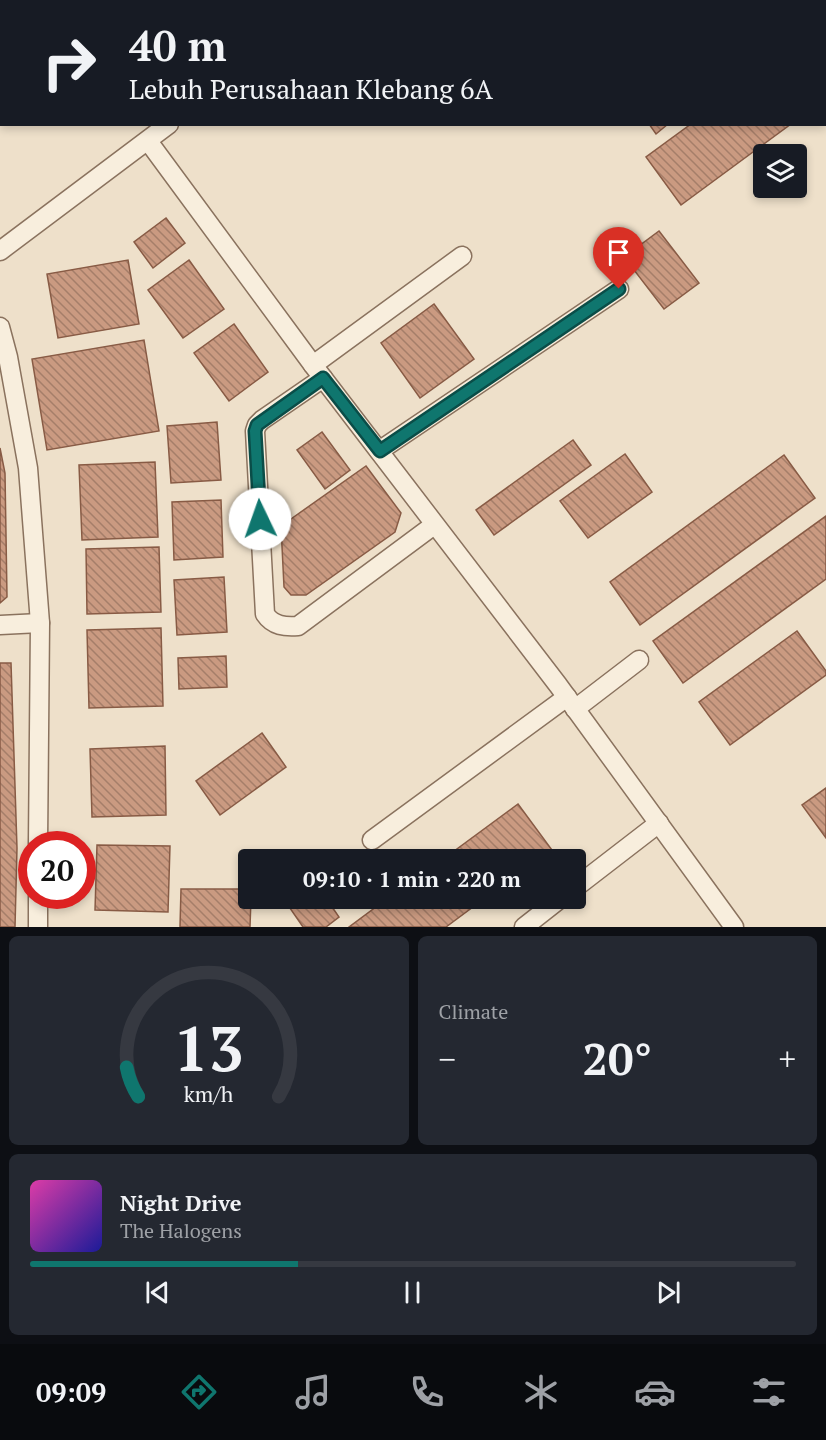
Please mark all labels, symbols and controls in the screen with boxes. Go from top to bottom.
text: 40 m [129,17,227,73]
icon: right [30,24,108,102]
text: Lebuh Perusahaan Klebang 6A [129,71,493,107]
map controls [753,144,807,198]
button: layers [753,144,807,198]
pin [593,227,644,289]
icon: arrive [602,236,635,269]
position arrow [228,487,292,551]
speed limit sign: 20 [18,831,96,909]
text: 09:10 · 1 min · 220 m [303,864,521,893]
text: Climate [439,998,508,1025]
text: 13 [173,1006,244,1089]
text: 20° [583,1028,652,1088]
text: − [439,1037,456,1080]
text: + [778,1037,796,1080]
text: km/h [184,1081,234,1109]
text: Night Drive [120,1188,242,1217]
text: The Halogens [120,1217,242,1244]
icon: previous [141,1276,174,1309]
icon: pause [396,1276,429,1309]
icon: next [652,1276,685,1309]
icon: directions [178,1371,220,1413]
icon: music [292,1371,334,1413]
icon: phone [406,1371,448,1413]
icon: climate [520,1371,562,1413]
icon: car [634,1371,676,1413]
icon: filters [748,1371,790,1413]
text: 09:09 [36,1374,106,1410]

